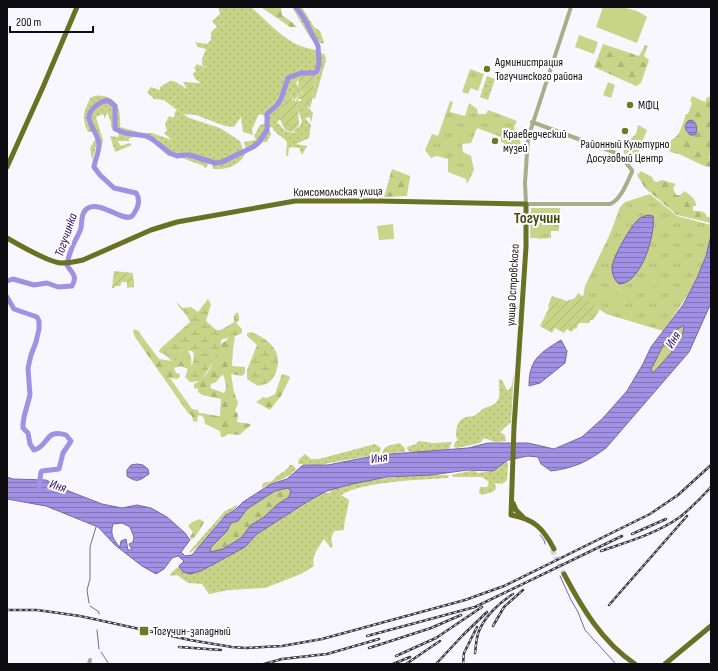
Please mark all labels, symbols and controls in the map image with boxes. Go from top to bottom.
scale bar [10,8,93,34]
text: 200 m [16,15,42,30]
place label: Администрация Тогучинского района [494,55,583,84]
marker: Администрация Тогучинского района [482,64,492,74]
place label: МФЦ [638,98,659,113]
marker: МФЦ [625,100,635,110]
marker: Районный Культурно Досуговый Центр [620,126,630,136]
place label: Краеведческий музей [503,127,567,156]
marker: Краеведческий музей [490,136,500,146]
place label: Районный Культурно Досуговый Центр [580,137,670,166]
street label: Комсомольская улица [293,184,383,200]
district label: Тогучин [514,209,560,228]
water label: Тогучинка [51,210,81,259]
street label: улица Островского [503,244,523,326]
water label: Иня [662,329,684,351]
water label: Иня [370,449,388,467]
water label: Иня [48,476,68,496]
place label: Тогучин-западный [153,624,231,639]
marker: Тогучин-западный [138,625,150,637]

